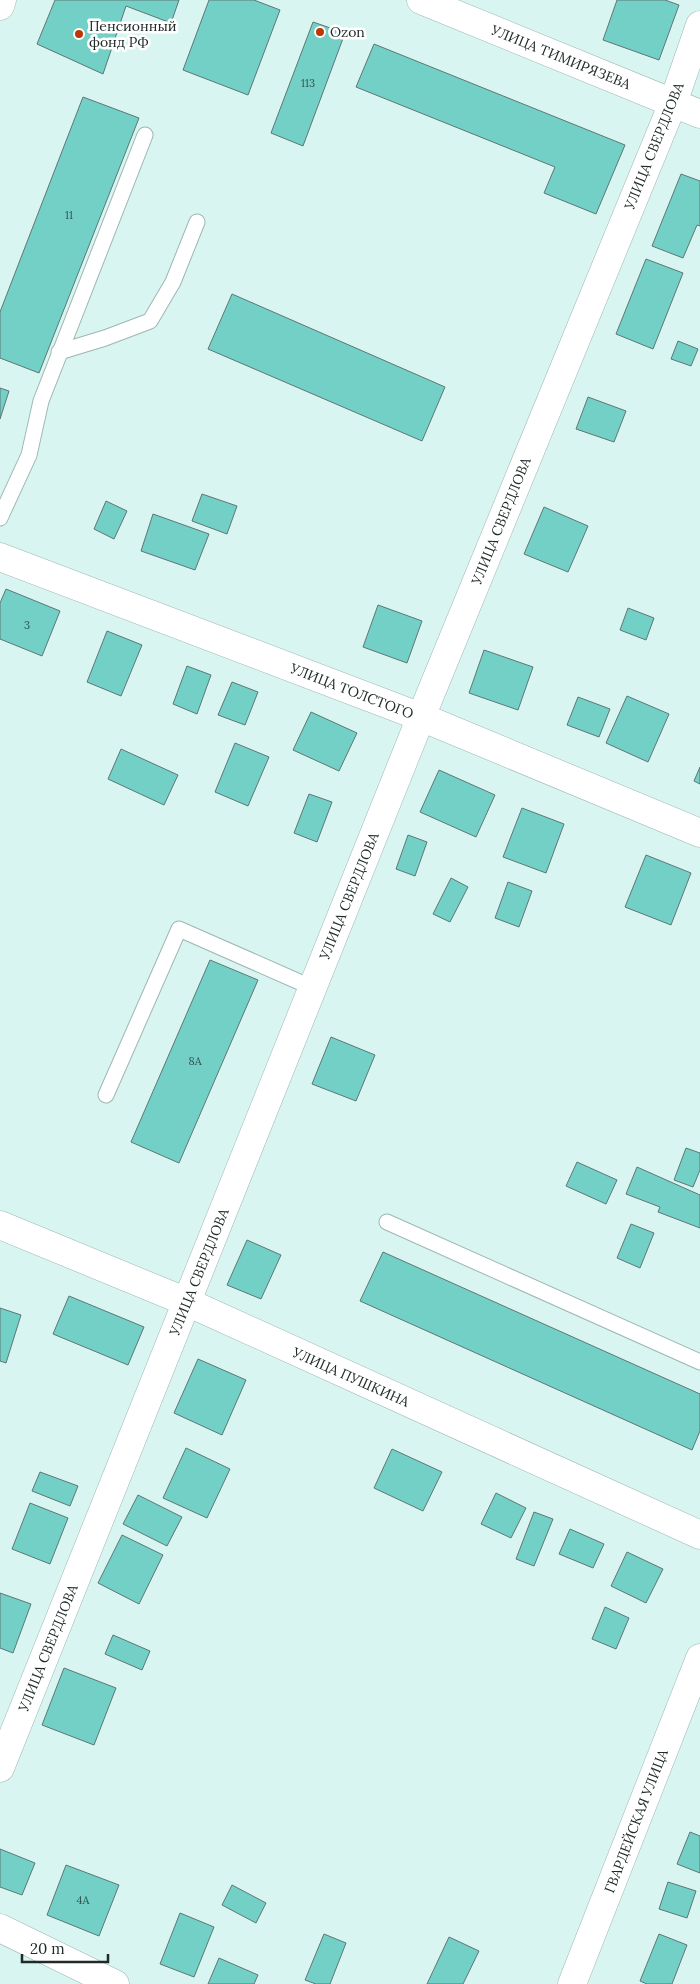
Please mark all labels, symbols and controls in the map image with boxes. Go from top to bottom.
place label: Пенсионный фонд РФ [89,17,177,51]
street label: УЛИЦА ТИМИРЯЗЕВА [488,20,634,93]
place label: Ozon [330,23,365,41]
marker: Ozon [314,26,326,38]
marker: Пенсионный фонд РФ [73,28,85,40]
house number: 113 [301,76,315,90]
street label: УЛИЦА СВЕРДЛОВА [620,79,688,213]
house number: 11 [65,208,73,222]
street label: УЛИЦА СВЕРДЛОВА [467,454,535,588]
house number: 3 [24,618,30,632]
street label: УЛИЦА ТОЛСТОГО [287,659,416,723]
street label: УЛИЦА СВЕРДЛОВА [315,829,383,963]
house number: 8А [188,1054,203,1068]
street label: УЛИЦА СВЕРДЛОВА [165,1205,233,1339]
street label: УЛИЦА ПУШКИНА [289,1343,412,1411]
street label: УЛИЦА СВЕРДЛОВА [14,1581,82,1715]
street label: ГВАРДЕЙСКАЯ УЛИЦА [600,1746,672,1896]
house number: 4А [77,1893,91,1907]
scale bar [22,1932,109,1964]
text: 20 m [30,1939,65,1958]

